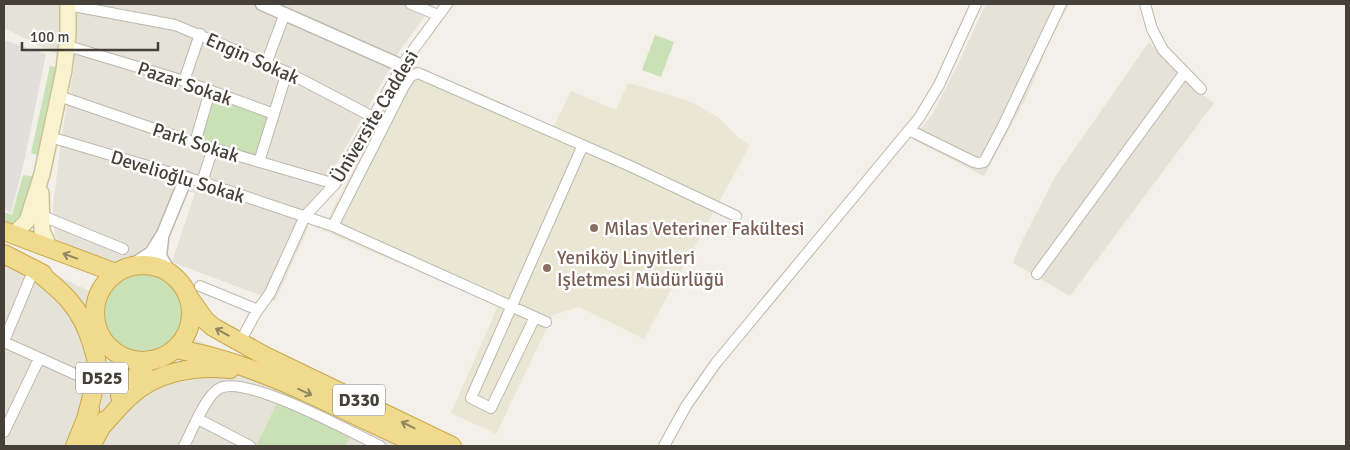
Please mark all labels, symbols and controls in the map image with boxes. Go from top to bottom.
scale bar [22,20,159,52]
text: 100 m [30,28,70,46]
street label: Engin Sokak [202,28,304,90]
street label: Üniversite Caddesi [326,46,424,187]
street label: Pazar Sokak [134,57,236,111]
street label: Park Sokak [149,118,243,168]
street label: Develioğlu Sokak [108,145,248,209]
place label: Milas Veteriner Fakültesi [604,217,804,241]
marker: Milas Veteriner Fakültesi [588,222,600,234]
place label: Yeniköy Linyitleri Işletmesi Müdürlüğü [557,246,724,292]
one-way arrow [63,251,78,260]
marker: Yeniköy Linyitleri Işletmesi Müdürlüğü [541,262,553,274]
one-way arrow [215,327,230,336]
road number: D525 [76,362,128,393]
road number: D330 [333,384,385,416]
one-way arrow [297,388,312,398]
one-way arrow [401,420,416,429]

